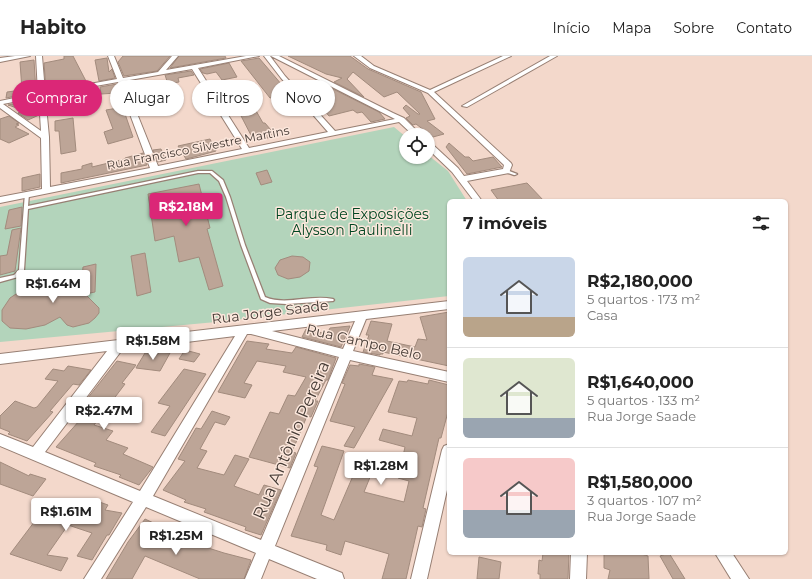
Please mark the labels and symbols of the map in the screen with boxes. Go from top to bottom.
street label: Rua Francisco Silvestre Martins [105,122,291,173]
pin: R$2.18M [149,193,223,227]
park label: Parque de Exposições Alysson Paulinelli [275,205,429,239]
pin: R$1.64M [16,270,90,304]
street label: Rua Jorge Saade [211,296,329,328]
street label: Rua Campo Belo [305,320,424,364]
pin: R$1.58M [116,327,190,361]
street label: Rua Antônio Pereira [249,358,333,522]
pin: R$2.47M [67,397,141,431]
pin: R$1.28M [344,452,418,486]
pin: R$1.61M [29,498,103,532]
pin: R$1.25M [139,522,213,556]

